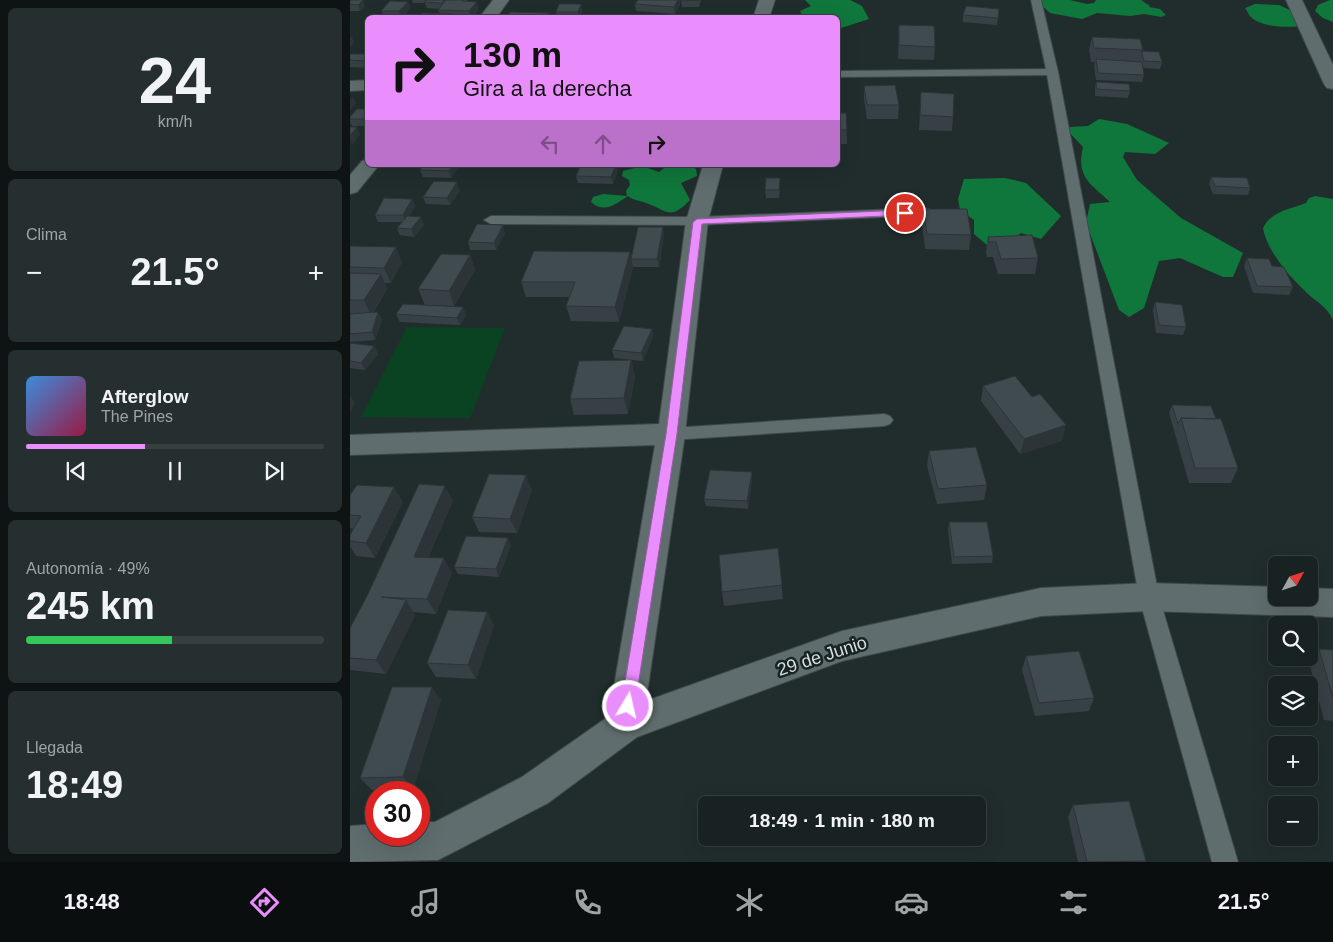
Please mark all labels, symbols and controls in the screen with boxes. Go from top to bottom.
icon: right [380,35,445,100]
text: 130 m [463,35,562,74]
text: 24 [139,44,211,117]
text: Gira a la derecha [463,76,632,101]
text: km/h [158,113,192,130]
icon: left [536,130,564,158]
icon: ahead [589,130,617,158]
icon: right [642,130,670,158]
pin [884,192,926,234]
icon: arrive [891,199,919,227]
text: Clima [26,226,67,243]
text: 21.5° [130,251,220,293]
text: − [26,257,42,288]
text: + [308,257,324,288]
text: Afterglow [101,386,189,407]
text: The Pines [101,408,173,425]
icon: previous [62,457,90,485]
icon: pause [161,457,189,485]
icon: next [260,457,288,485]
north arrow [1268,556,1318,606]
map controls [1268,556,1318,846]
text: Autonomía · 49% [26,560,150,577]
text: 245 km [26,585,155,627]
button: search [1268,616,1318,666]
street label: 29 de Junio [775,632,869,680]
button: layers [1268,676,1318,726]
position arrow [601,679,653,731]
button: + [1268,736,1318,786]
text: Llegada [26,739,83,756]
text: 18:49 [26,764,123,806]
speed limit sign: 30 [365,781,430,846]
button: − [1268,796,1318,846]
text: 18:49 · 1 min · 180 m [749,810,935,831]
icon: directions [247,885,282,920]
icon: music [408,885,443,920]
icon: phone [570,885,605,920]
icon: climate [732,885,767,920]
icon: car [894,885,929,920]
icon: filters [1056,885,1091,920]
text: 18:48 [63,889,120,914]
text: 21.5° [1218,889,1269,914]

